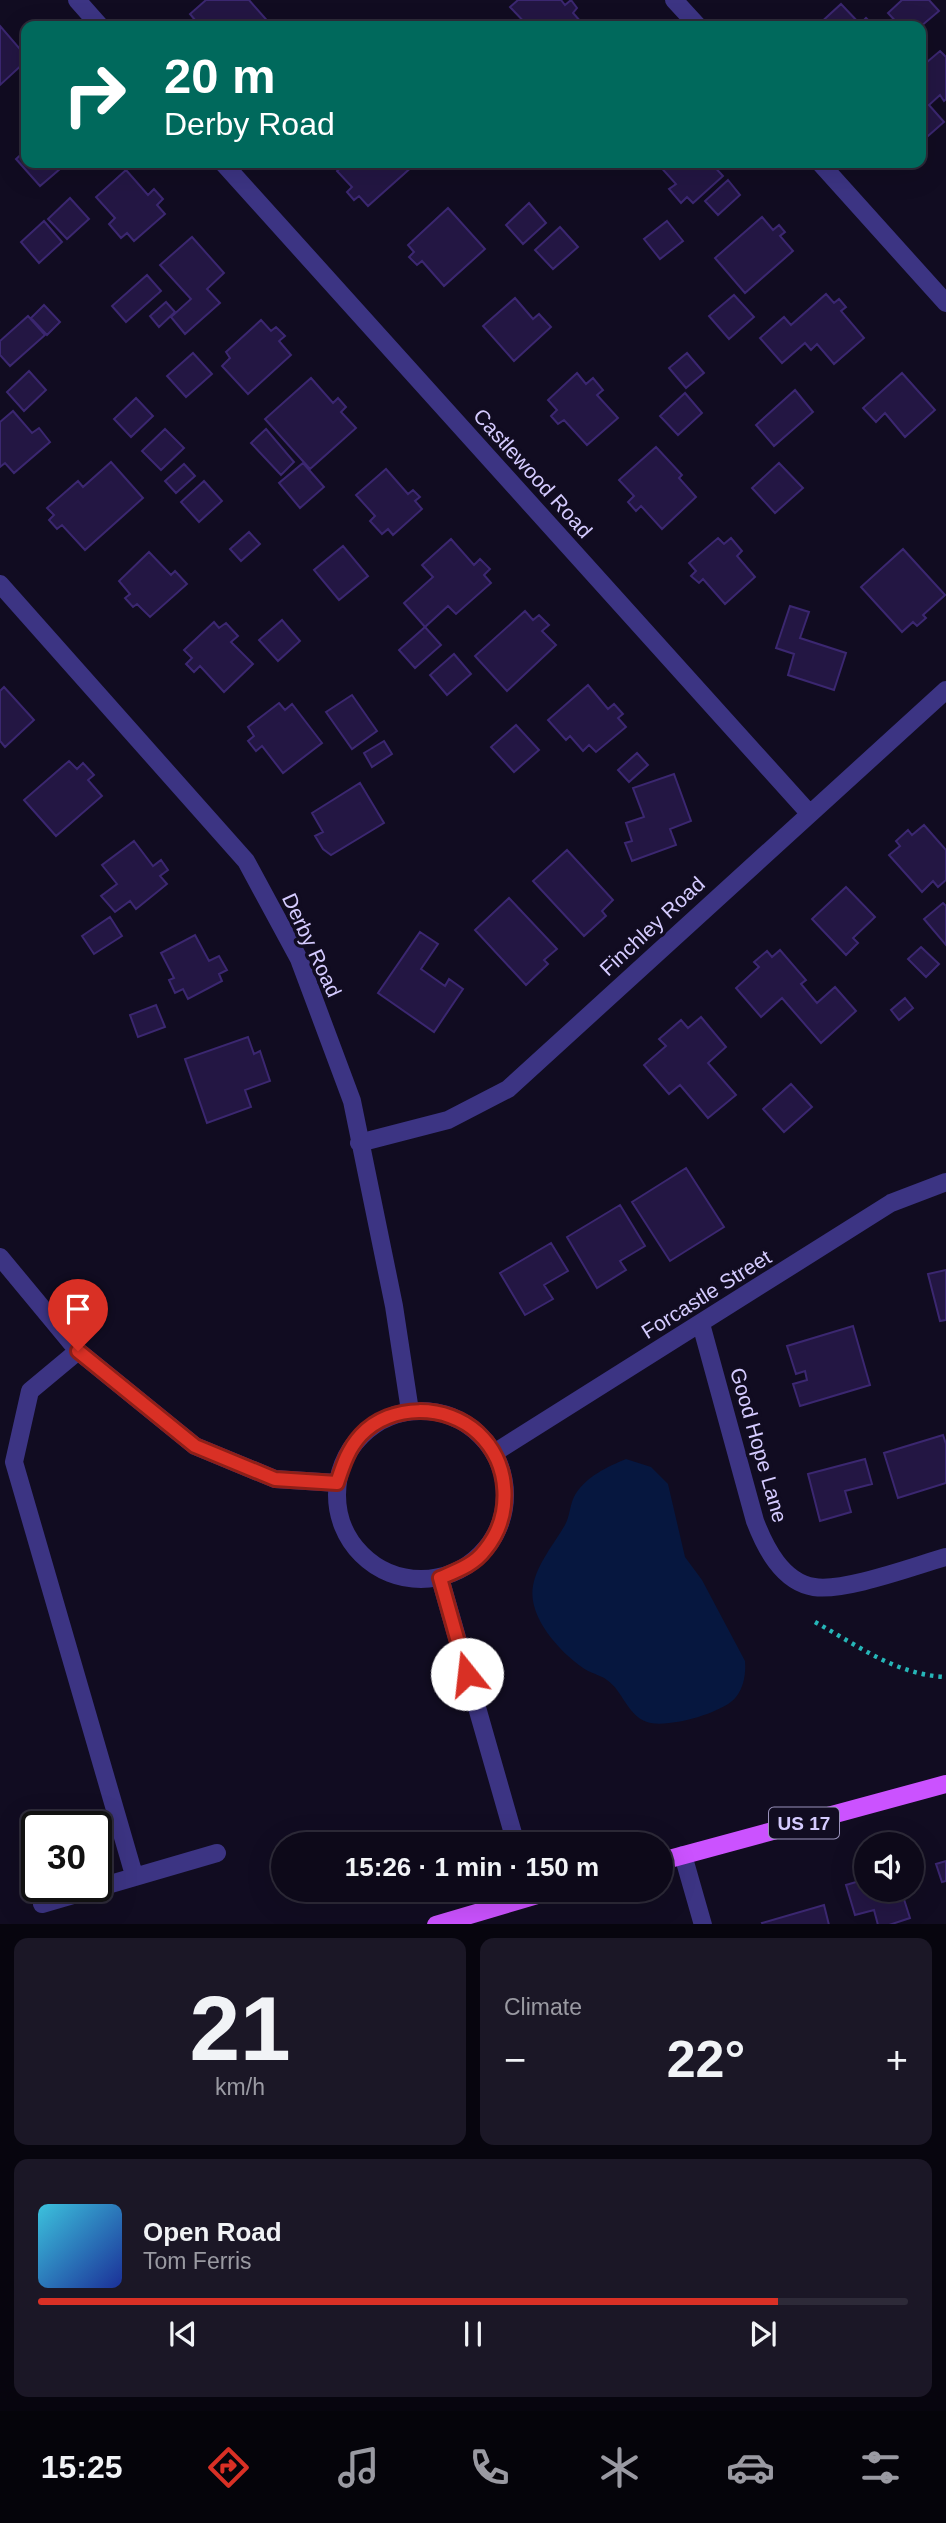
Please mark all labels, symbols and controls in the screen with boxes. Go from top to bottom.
icon: right [49,49,140,140]
text: 20 m [164,49,276,103]
text: Derby Road [164,106,335,142]
street label: Castlewood Road [469,404,597,542]
street label: Finchley Road [595,872,709,980]
street label: Derby Road [278,889,346,1001]
street label: Forcastle Street [637,1245,775,1343]
pin [48,1279,108,1351]
icon: arrive [59,1290,97,1328]
street label: Good Hope Lane [726,1365,792,1525]
position arrow [430,1637,504,1711]
road number: US 17 [769,1808,839,1839]
speed limit sign: 30 [21,1811,112,1902]
map controls [854,1832,924,1902]
button: sound [854,1832,924,1902]
text: 15:26 · 1 min · 150 m [345,1852,599,1882]
text: 21 [189,1978,291,2079]
text: Climate [504,1994,582,2020]
text: 22° [667,2030,745,2088]
text: − [504,2039,526,2081]
text: + [886,2039,908,2081]
text: km/h [215,2074,265,2100]
text: Open Road [143,2217,282,2247]
text: Tom Ferris [143,2248,252,2274]
icon: previous [164,2315,202,2353]
icon: pause [454,2315,492,2353]
icon: next [744,2315,782,2353]
icon: directions [204,2443,253,2492]
icon: music [334,2443,383,2492]
icon: phone [465,2443,514,2492]
icon: climate [595,2443,644,2492]
icon: car [726,2443,775,2492]
icon: filters [856,2443,905,2492]
text: 15:25 [41,2449,123,2485]

